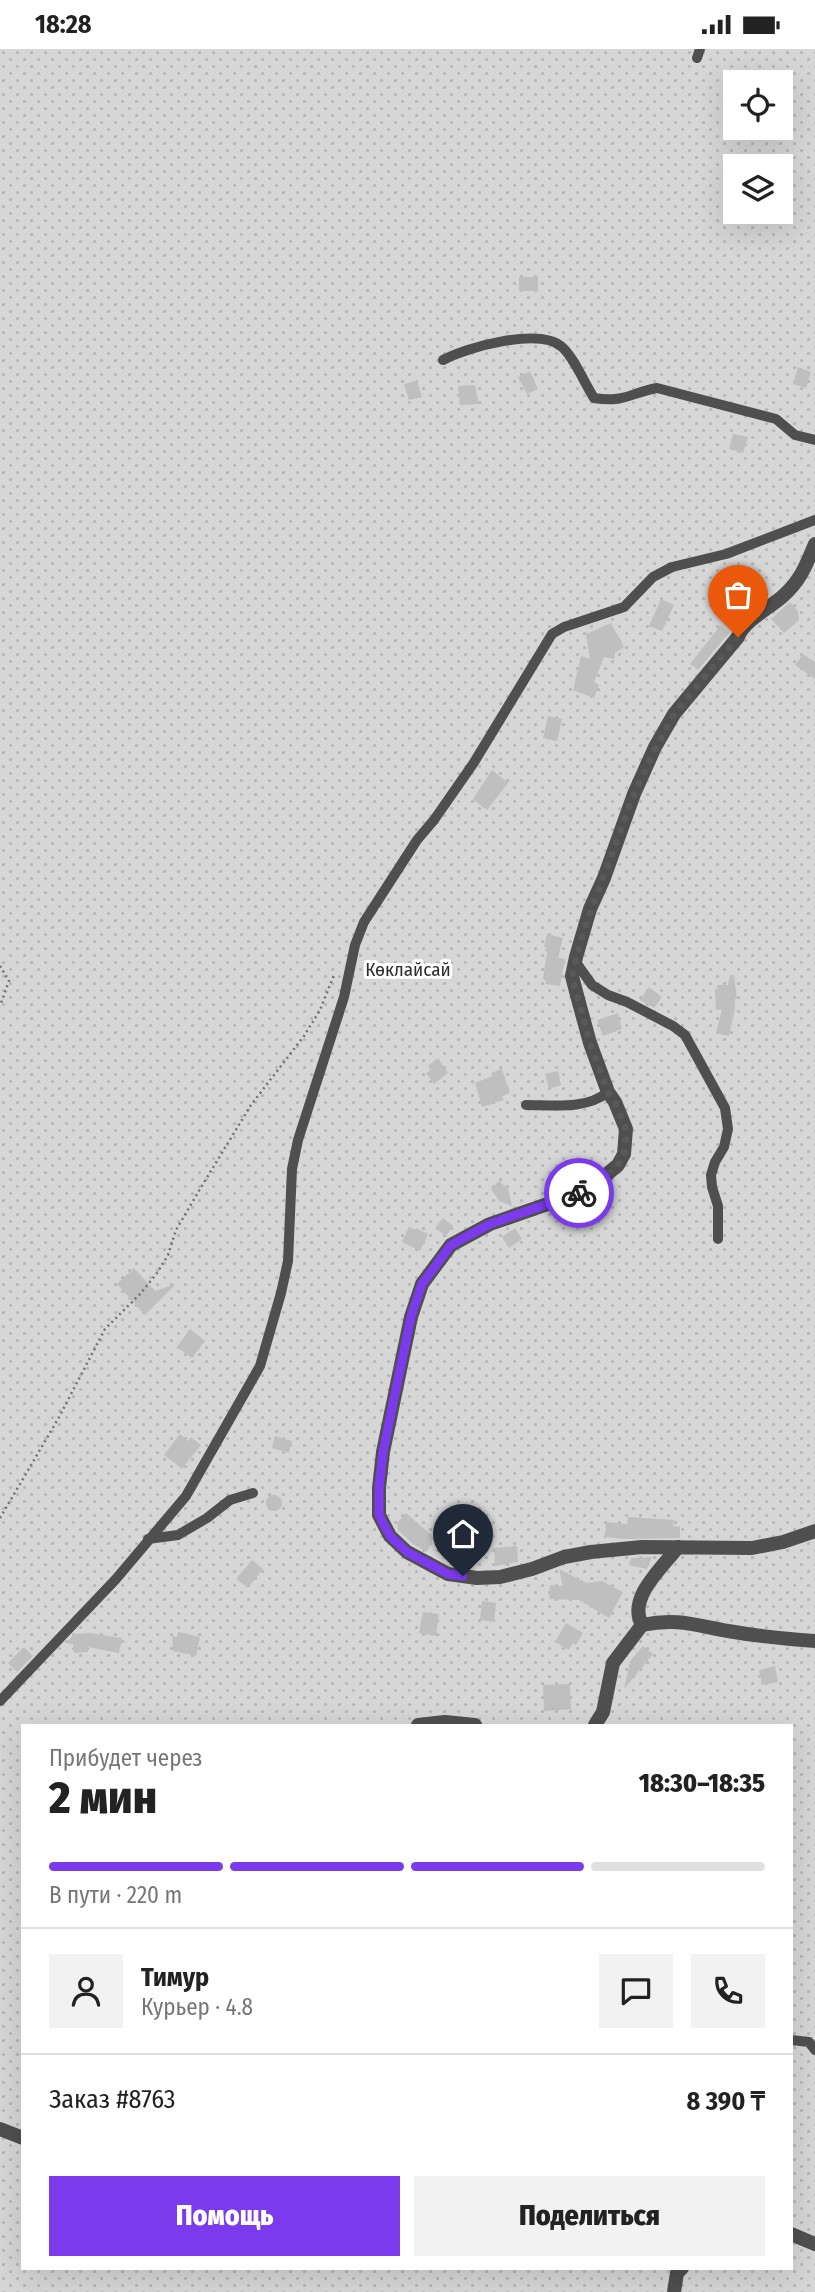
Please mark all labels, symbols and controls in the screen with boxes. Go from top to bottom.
text: 18:28 [35,9,91,40]
map controls [723,70,793,224]
button: locate [723,70,793,140]
button: layers [723,154,793,224]
pin [708,565,768,637]
icon: bag [719,576,757,614]
park label: Көклайсай [365,958,451,981]
courier [544,1158,614,1228]
icon: bike [560,1174,598,1212]
pin [433,1504,493,1576]
icon: home [444,1515,482,1553]
text: Прибудет через [49,1744,202,1772]
text: 18:30–18:35 [639,1768,765,1799]
text: 2 мин [49,1770,157,1825]
text: В пути · 220 m [49,1881,182,1909]
button: person [49,1954,123,2028]
button: chat [599,1954,673,2028]
button: phone [691,1954,765,2028]
text: Тимур [141,1962,209,1993]
text: Курьер · 4.8 [141,1993,253,2021]
text: Заказ #8763 [49,2084,176,2115]
text: 8 390 ₸ [687,2086,765,2117]
button: Помощь [49,2176,400,2256]
button: Поделиться [414,2176,765,2256]

